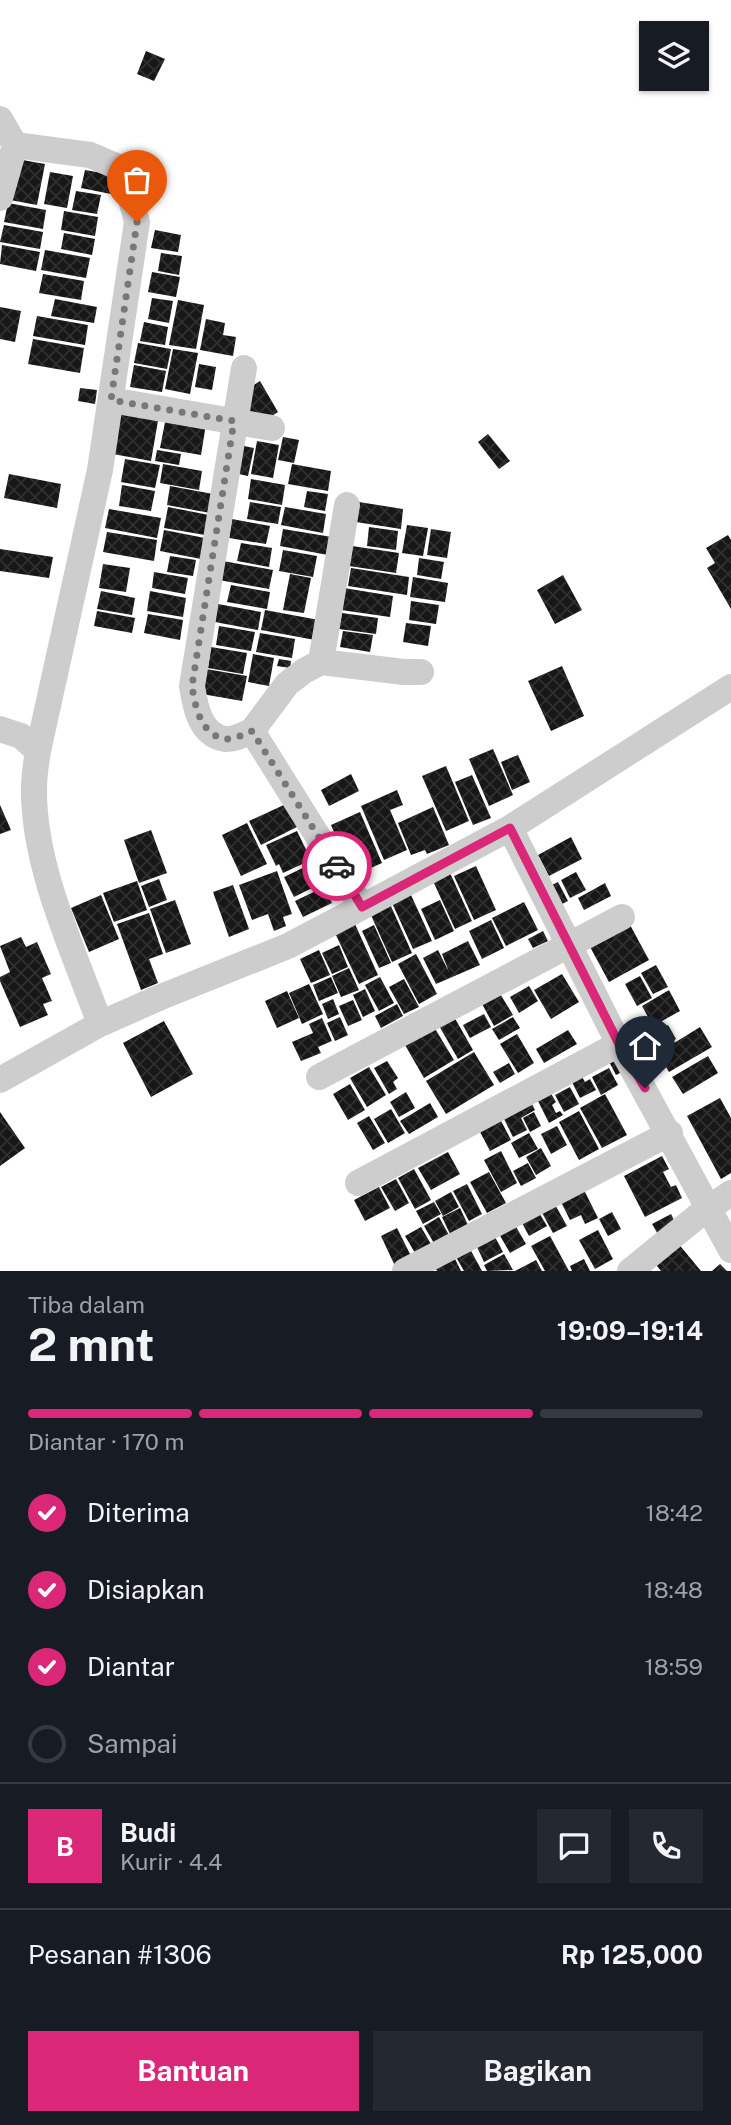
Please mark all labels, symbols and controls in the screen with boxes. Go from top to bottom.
map controls [639,21,709,91]
button: layers [639,21,709,91]
pin [107,150,167,222]
icon: bag [118,161,156,199]
courier [302,831,372,901]
icon: car [318,847,356,885]
pin [615,1016,675,1088]
icon: home [626,1027,664,1065]
text: Tiba dalam [28,1291,145,1318]
text: 19:09–19:14 [557,1315,703,1346]
text: 2 mnt [28,1317,154,1371]
text: Diantar · 170 m [28,1428,184,1455]
icon: check [28,1494,66,1532]
text: Diterima [87,1497,190,1528]
text: 18:42 [646,1499,703,1526]
icon: check [28,1571,66,1609]
text: Disiapkan [87,1574,205,1605]
text: 18:48 [644,1576,703,1603]
icon: check [28,1648,66,1686]
text: Diantar [87,1651,175,1682]
text: 18:59 [644,1653,703,1680]
text: Sampai [87,1728,177,1759]
button: chat [537,1809,611,1883]
button: phone [629,1809,703,1883]
text: Budi [120,1817,176,1848]
text: B [56,1831,74,1862]
text: Kurir · 4.4 [120,1848,223,1875]
text: Pesanan #1306 [28,1939,212,1970]
text: Rp 125,000 [561,1939,703,1970]
button: Bantuan [28,2031,359,2111]
button: Bagikan [373,2031,703,2111]

